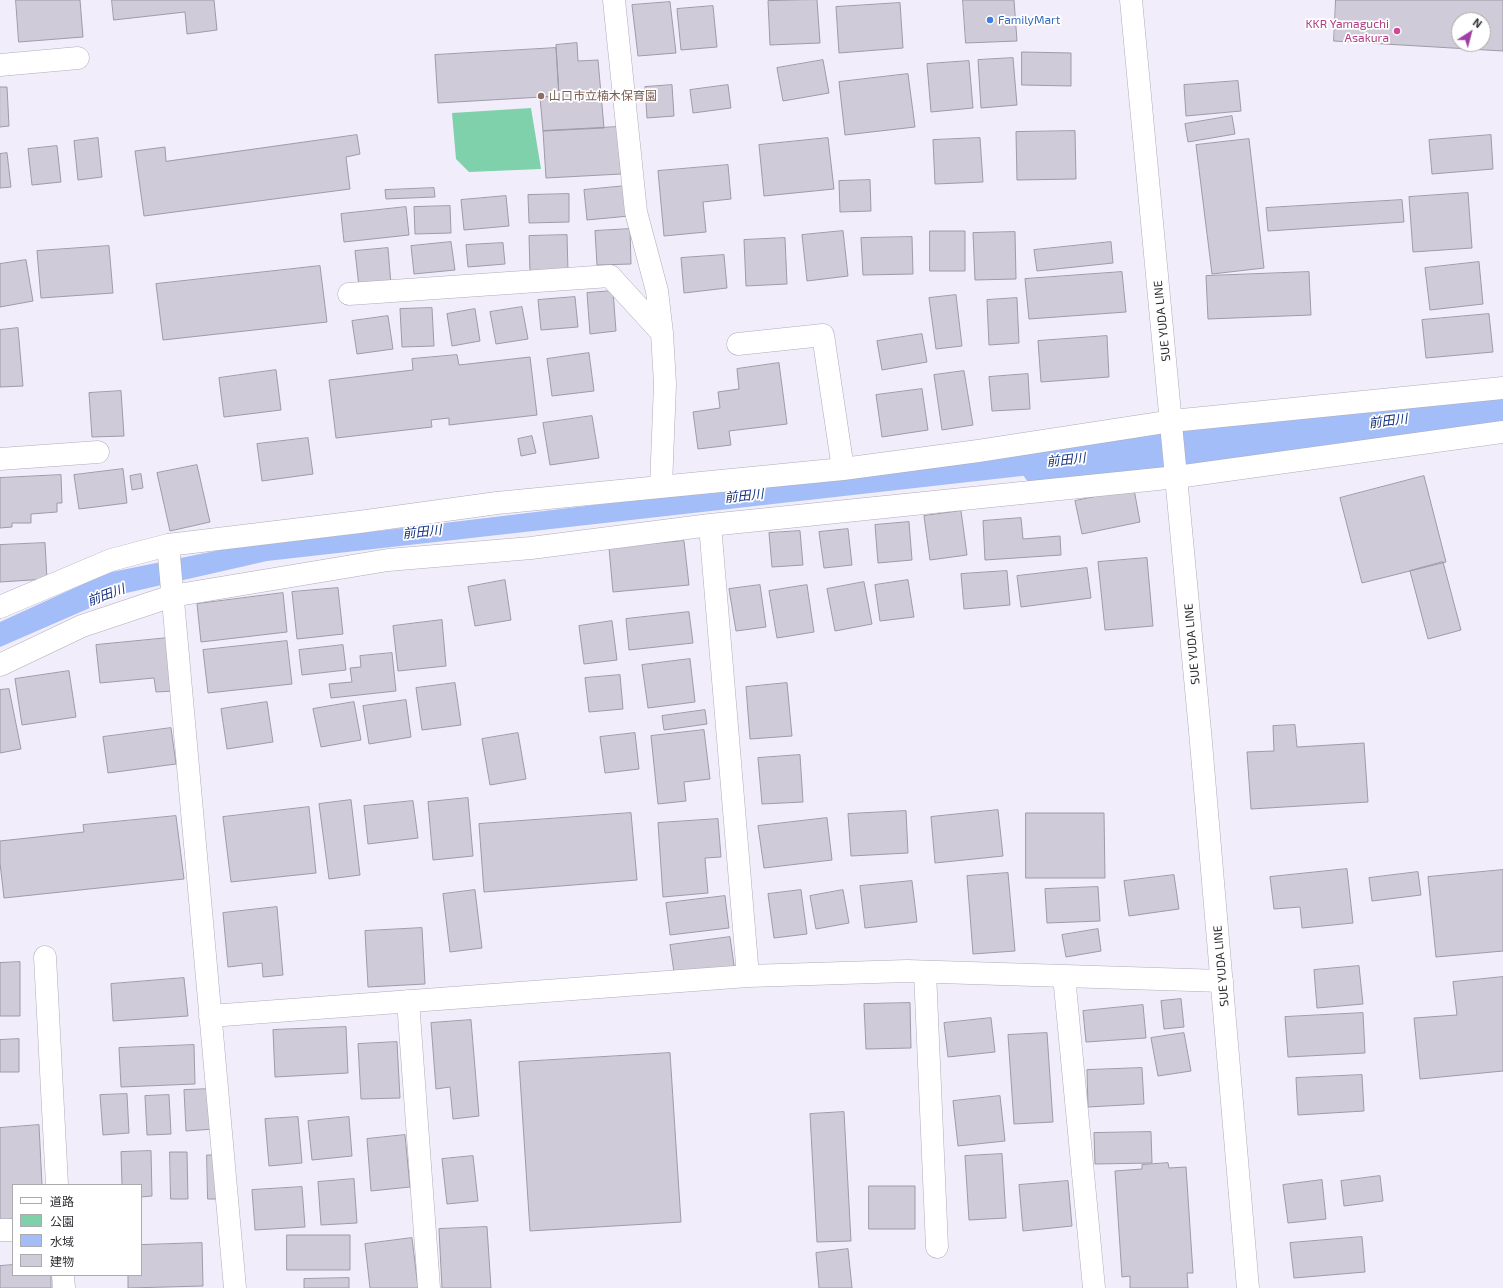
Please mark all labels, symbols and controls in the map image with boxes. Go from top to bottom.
north arrow [1451,12,1491,52]
place label: FamilyMart [998,13,1060,27]
marker: FamilyMart [985,15,995,25]
text: N [1471,15,1485,30]
place label: KKR Yamaguchi Asakura [1306,17,1389,45]
marker: KKR Yamaguchi Asakura [1392,26,1402,36]
place label: 山口市立楠木保育園 [549,89,657,103]
marker: 山口市立楠木保育園 [536,91,546,101]
street label: SUE YUDA LINE [1151,280,1173,362]
water label: 前田川 [1368,411,1408,431]
water label: 前田川 [1046,450,1086,470]
water label: 前田川 [724,486,764,506]
water label: 前田川 [402,522,442,542]
water label: 前田川 [85,581,127,609]
street label: SUE YUDA LINE [1181,603,1203,685]
street label: SUE YUDA LINE [1210,925,1232,1007]
legend [12,1184,142,1276]
text: 道路 [50,1194,74,1208]
text: 公園 [50,1214,74,1228]
text: 水域 [50,1234,74,1248]
text: 建物 [50,1254,74,1268]

